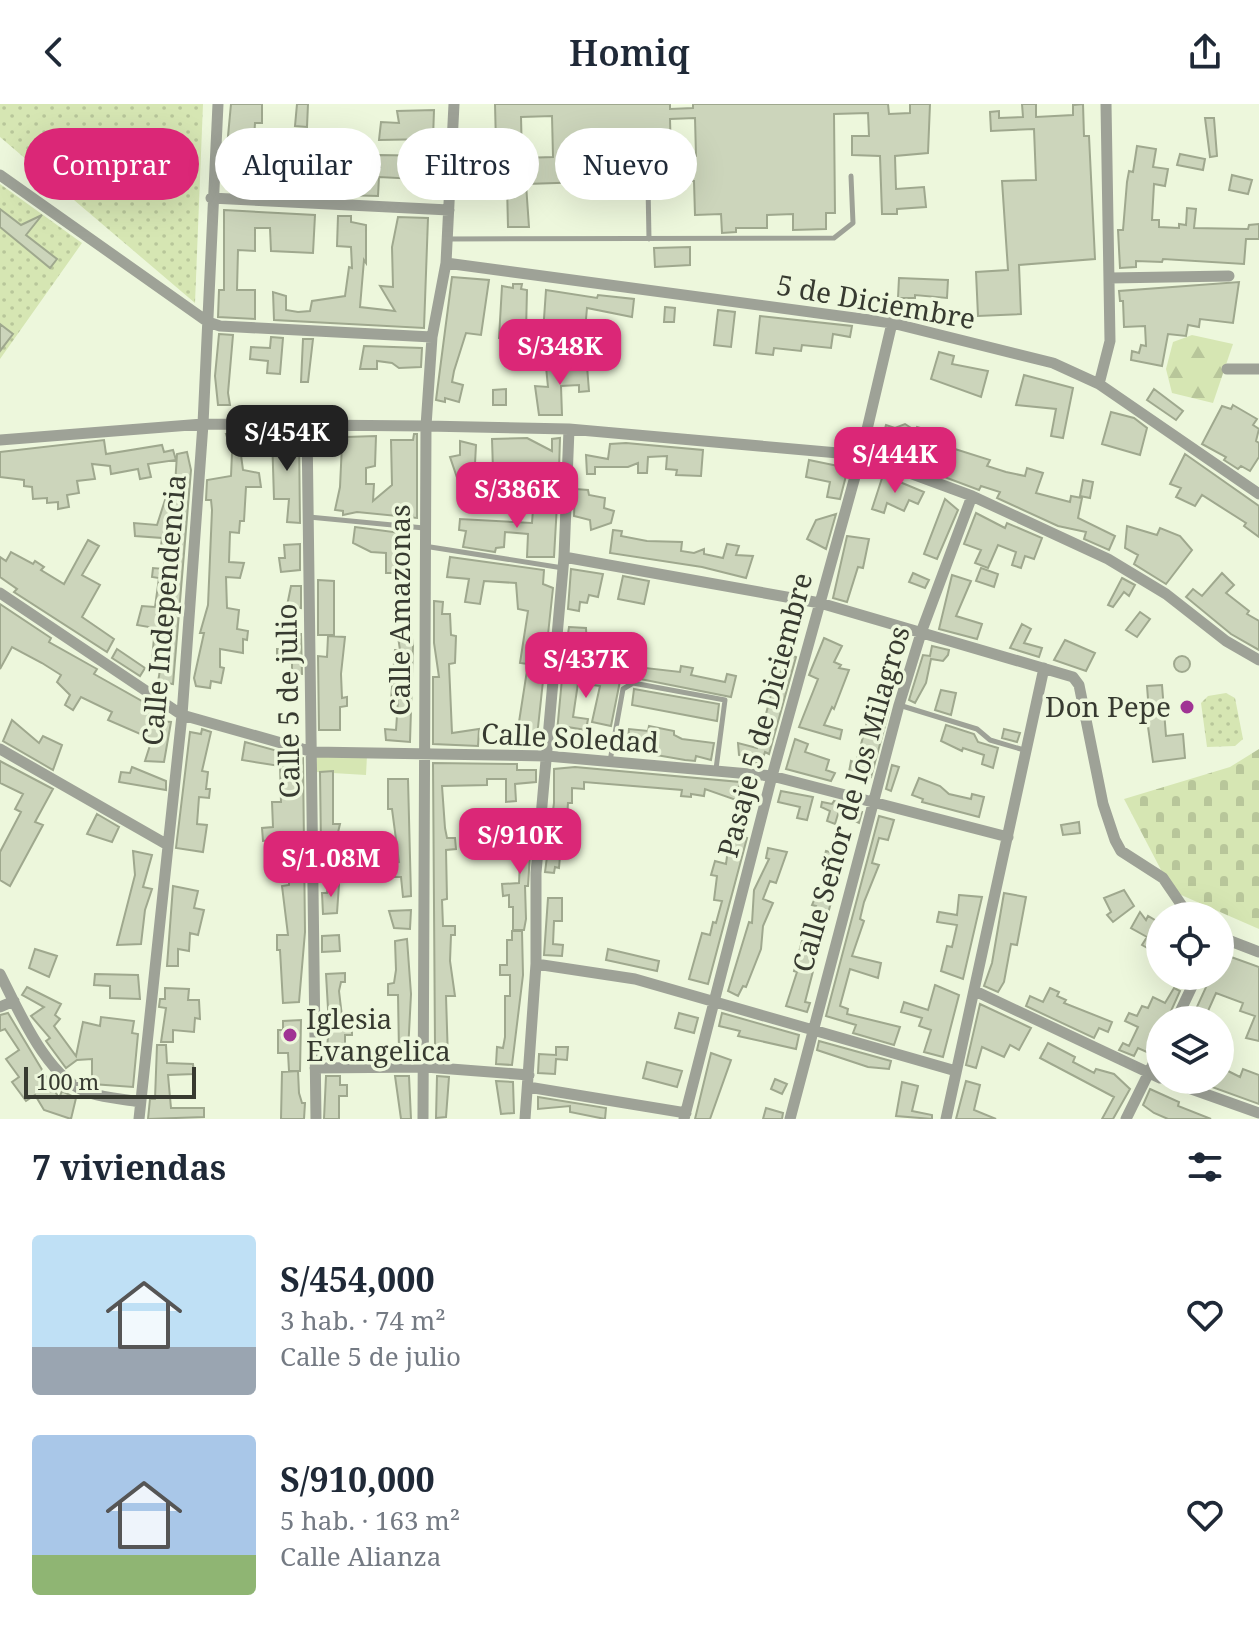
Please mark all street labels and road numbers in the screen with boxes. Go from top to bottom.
street label: 5 de Diciembre [774,265,979,337]
street label: Calle Independencia [132,473,194,747]
street label: Calle Amazonas [380,504,418,716]
street label: Pasaje 5 de Diciembre [708,568,820,861]
street label: Calle 5 de julio [266,603,308,799]
street label: Calle Señor de los Milagros [782,621,918,976]
street label: Calle Soledad [480,713,660,761]

